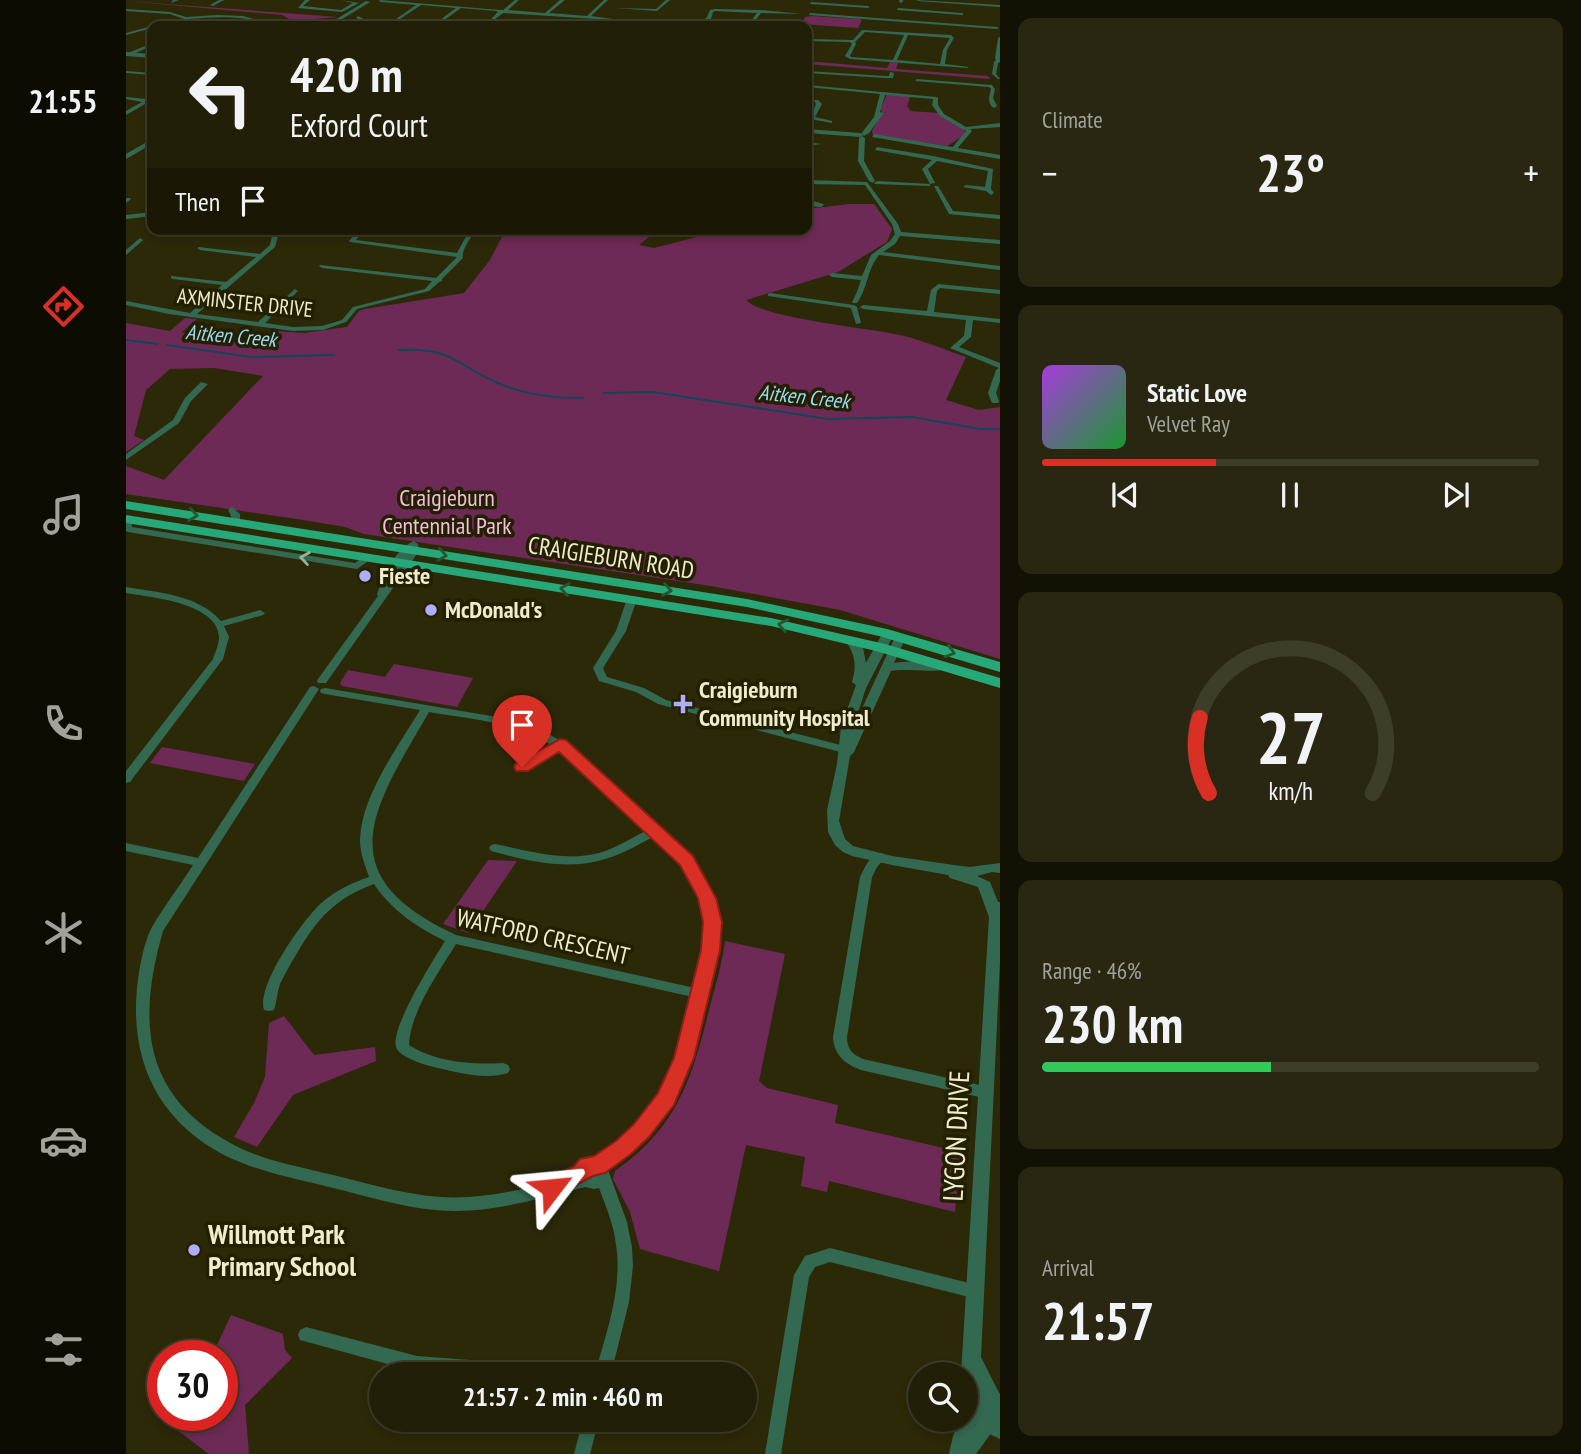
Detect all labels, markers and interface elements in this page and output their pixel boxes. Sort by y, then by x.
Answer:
text: 420 m [290,42,403,106]
icon: left [175,49,266,140]
text: 21:55 [28,80,98,122]
text: Exford Court [290,104,428,146]
text: Climate [1042,105,1103,134]
text: 23° [1256,139,1325,206]
text: − [1042,148,1058,197]
text: + [1523,148,1539,197]
icon: arrive [234,182,272,220]
text: Then [175,185,220,218]
icon: directions [39,282,88,331]
street label: AXMINSTER DRIVE [176,282,314,323]
water label: Aitken Creek [185,318,280,353]
text: Static Love [1147,376,1247,409]
water label: Aitken Creek [757,378,854,415]
text: Velvet Ray [1147,409,1230,438]
icon: previous [1106,476,1144,514]
icon: pause [1271,476,1309,514]
icon: next [1437,476,1475,514]
park label: Craigieburn Centennial Park [382,482,512,541]
icon: music [39,490,88,539]
one-way arrow [188,507,199,522]
street label: CRAIGIEBURN ROAD [526,529,696,586]
one-way arrow [436,547,448,562]
one-way arrow [299,551,311,566]
place label: Fieste [379,560,430,591]
marker: Fieste [357,568,373,584]
one-way arrow [559,582,571,597]
one-way arrow [661,582,673,597]
place label: McDonald's [445,594,542,625]
marker: McDonald's [423,602,439,618]
one-way arrow [777,618,789,633]
one-way arrow [944,643,956,658]
place label: Craigieburn Community Hospital [699,674,870,733]
text: 27 [1256,689,1325,783]
marker: Craigieburn Community Hospital [673,694,693,714]
pin [492,695,552,767]
icon: phone [39,699,88,748]
icon: arrive [503,706,541,744]
text: km/h [1268,775,1313,807]
street label: WATFORD CRESCENT [454,902,633,972]
icon: climate [39,908,88,957]
text: Range · 46% [1042,956,1142,985]
text: 230 km [1042,990,1183,1057]
street label: LYGON DRIVE [934,1070,977,1202]
icon: car [39,1116,88,1165]
position arrow [515,1151,589,1225]
place label: Willmott Park Primary School [207,1215,356,1284]
marker: Willmott Park Primary School [186,1242,202,1258]
text: Arrival [1042,1253,1094,1282]
text: 21:57 [1042,1287,1154,1354]
icon: filters [39,1325,88,1374]
speed limit sign: 30 [147,1340,238,1431]
map controls [908,1362,978,1432]
button: search [908,1362,978,1432]
text: 21:57 · 2 min · 460 m [463,1380,663,1413]

